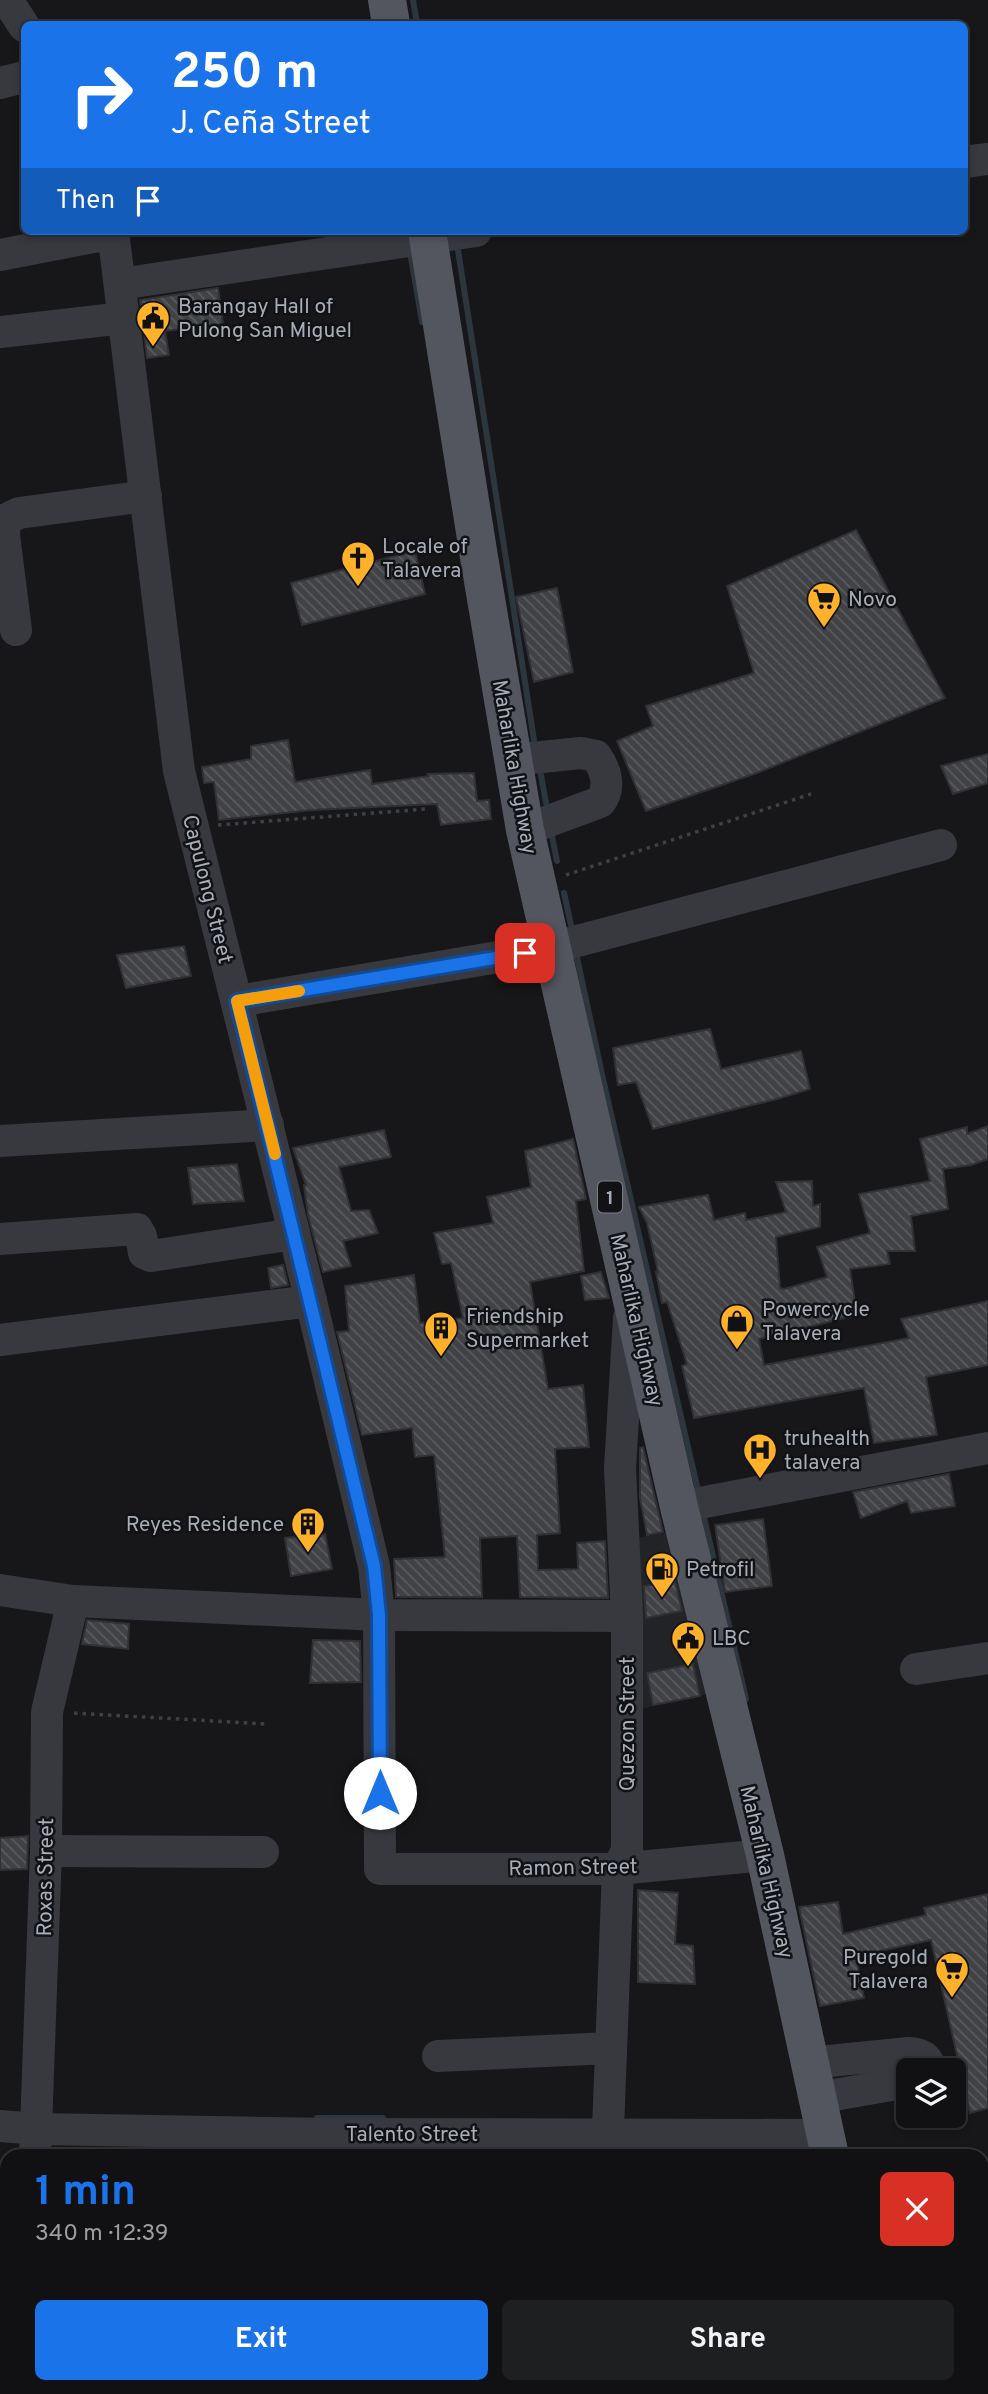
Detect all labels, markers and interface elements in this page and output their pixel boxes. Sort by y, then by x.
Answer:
text: 250 m [171,44,318,106]
icon: right [56,49,147,140]
text: J. Ceña Street [171,105,371,145]
icon: arrive [129,182,167,220]
text: Then [56,185,115,218]
place label: Barangay Hall of Pulong San Miguel [178,294,352,345]
public building icon: Barangay Hall of Pulong San Miguel [134,299,172,348]
place label: Locale of Talavera [382,534,467,585]
church icon: Locale of Talavera [339,539,377,588]
supermarket icon: Novo [805,580,843,629]
place label: Novo [848,587,897,614]
street label: Maharlika Highway [485,678,542,856]
street label: Capulong Street [175,812,238,967]
pin [495,923,555,983]
icon: arrive [506,934,544,972]
road number: 1 [598,1182,622,1212]
street label: Maharlika Highway [603,1231,669,1409]
place label: Powercycle Talavera [762,1297,870,1348]
shop icon: Powercycle Talavera [718,1302,756,1351]
place label: Friendship Supermarket [466,1304,589,1355]
building icon: Friendship Supermarket [422,1309,460,1358]
place label: truhealth talavera [784,1426,870,1477]
hospital icon: truhealth talavera [741,1431,779,1480]
building icon: Reyes Residence [289,1505,327,1554]
place label: Reyes Residence [126,1512,284,1539]
fuel station icon: Petrofil [643,1550,681,1599]
place label: Petrofil [686,1557,754,1584]
public building icon: LBC [669,1619,707,1668]
place label: LBC [712,1626,751,1653]
street label: Quezon Street [615,1657,642,1791]
position arrow [343,1756,417,1830]
street label: Maharlika Highway [733,1783,799,1961]
street label: Roxas Street [32,1817,61,1937]
street label: Ramon Street [508,1854,638,1883]
place label: Puregold Talavera [843,1945,928,1996]
supermarket icon: Puregold Talavera [933,1950,971,1999]
map controls [896,2058,966,2128]
button: layers [896,2058,966,2128]
street label: Talento Street [346,2122,478,2149]
text: 1 min [35,2167,136,2220]
button: close [880,2172,954,2246]
text: 340 m · 12:39 [35,2220,169,2249]
button: Exit [35,2300,488,2380]
button: Share [502,2300,954,2380]

